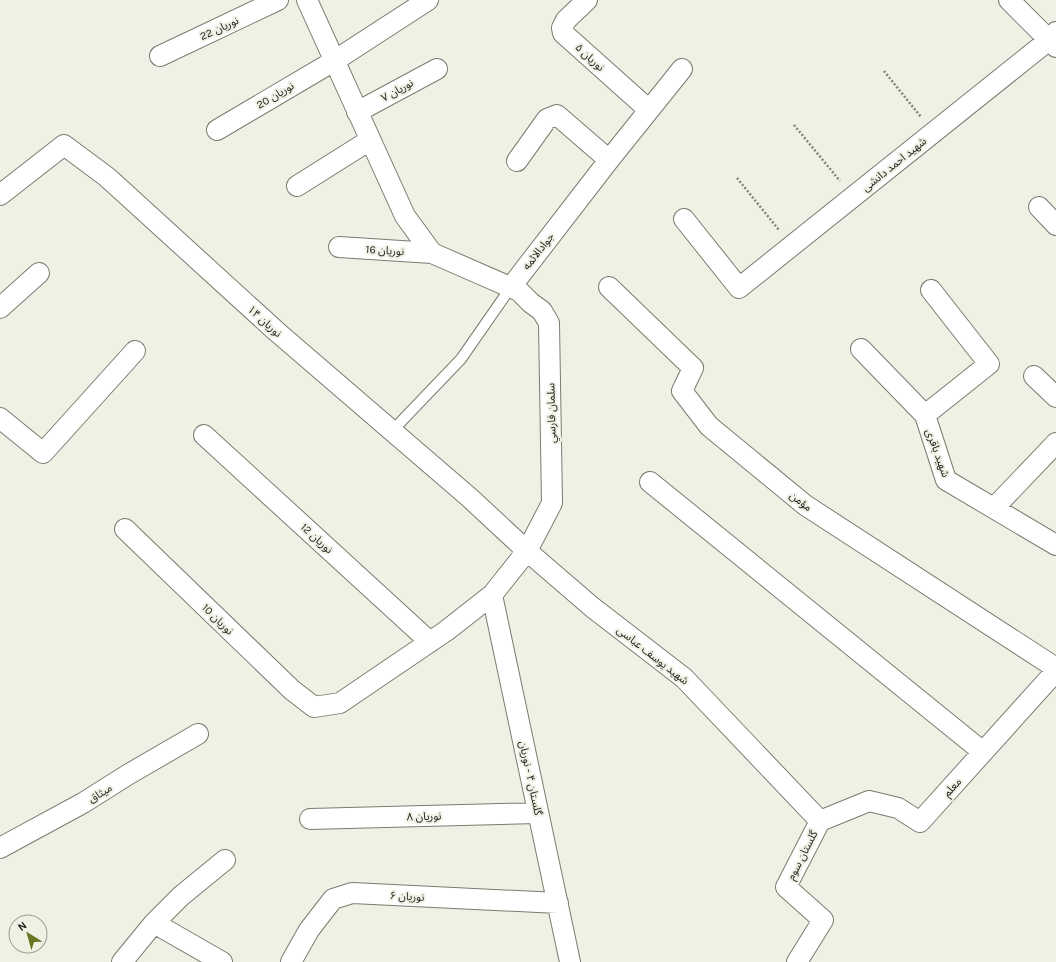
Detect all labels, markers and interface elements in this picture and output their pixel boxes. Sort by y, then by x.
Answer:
street label: نوریان 22 [198,14,241,43]
street label: نوریان ۵ [572,41,607,74]
street label: نوریان ۷ [379,76,416,105]
street label: نوریان 20 [254,79,296,112]
street label: شهید احمد دانشی [860,134,929,194]
street label: جوادالائمه [520,230,557,272]
street label: نوریان 16 [365,243,405,258]
street label: نوریان ۱۴ [245,303,284,340]
street label: سلمان فارسي [544,382,561,443]
street label: شهید باقری [923,427,952,480]
street label: مؤمن [787,489,815,514]
street label: نوریان 12 [298,521,335,556]
street label: نوریان 10 [199,601,236,638]
street label: شهید یوسف عباسی [614,623,692,688]
street label: گلستان ۴ - نوریان [516,740,545,817]
street label: معلم [941,775,966,801]
street label: ميثاق [86,781,115,806]
street label: نوریان ۸ [406,809,442,824]
street label: گلستان سوم [784,828,822,883]
street label: نوریان ۶ [389,889,425,904]
north arrow [8,914,48,954]
text: N [15,919,29,934]

